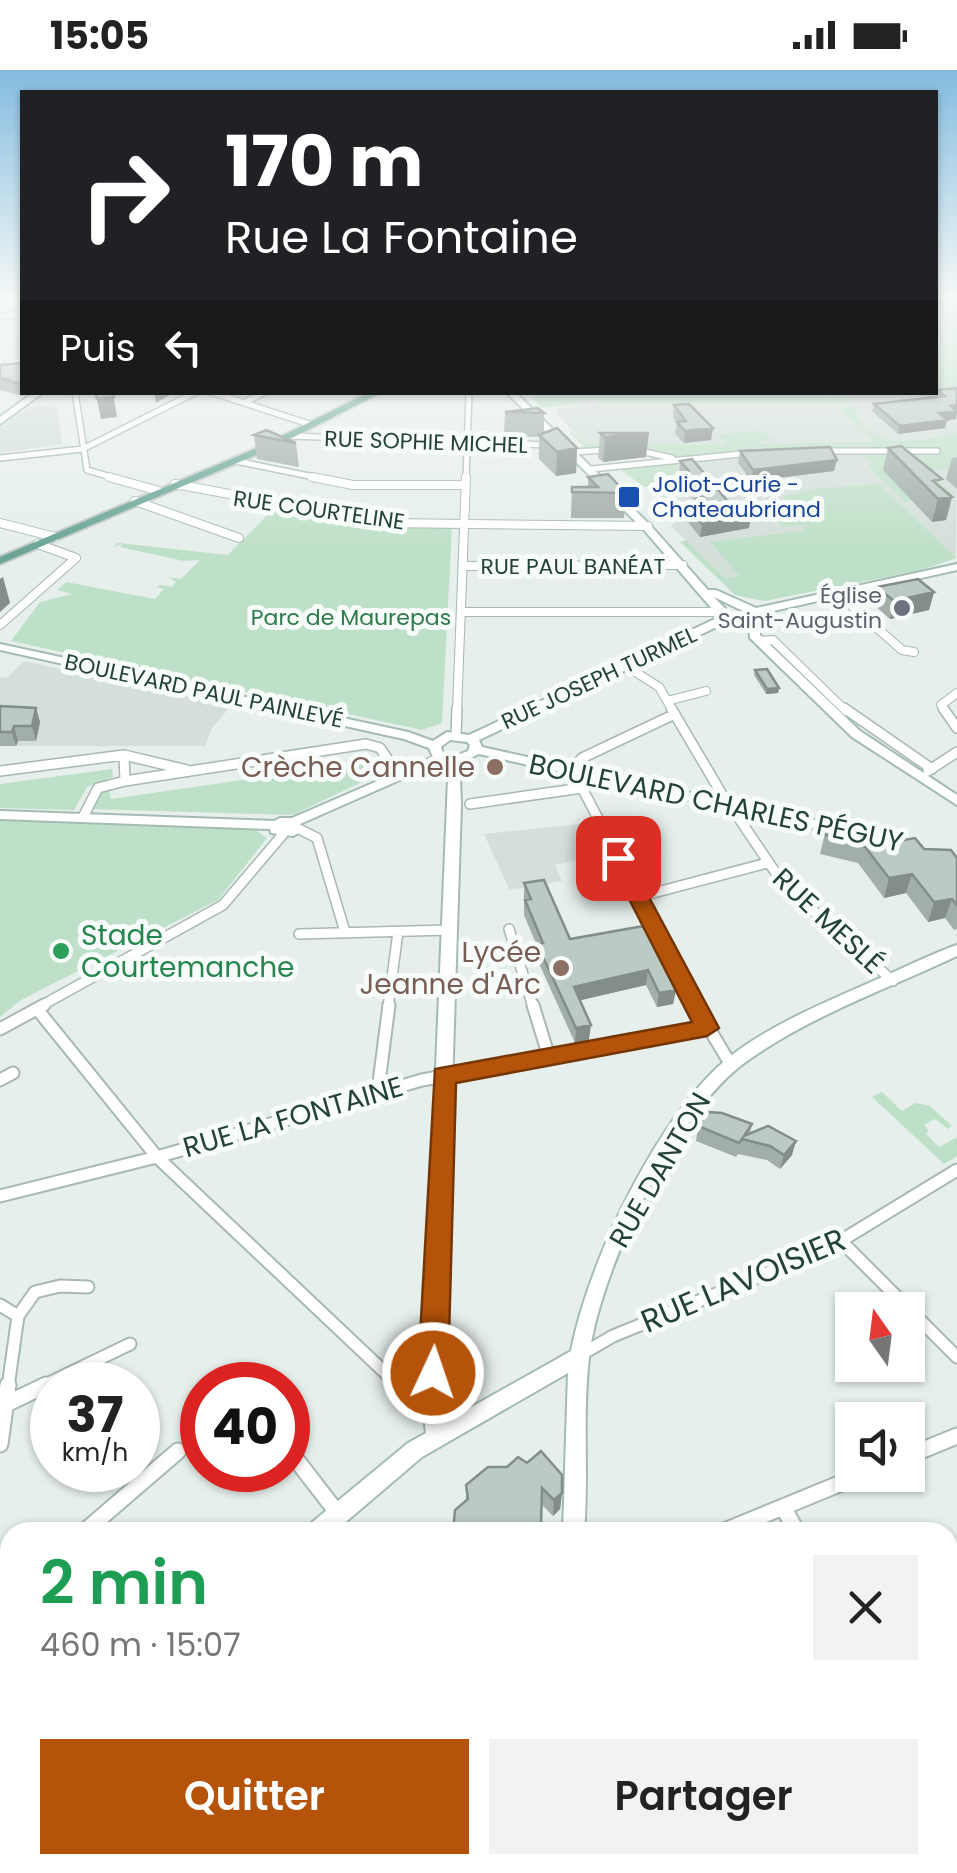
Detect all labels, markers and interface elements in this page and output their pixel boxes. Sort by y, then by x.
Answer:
text: 15:05 [50,9,149,62]
text: 170 m [225,112,423,211]
icon: right [60,130,190,260]
text: Rue La Fontaine [225,206,578,269]
icon: left [156,320,211,375]
text: Puis [60,321,136,374]
street label: RUE SOPHIE MICHEL [324,423,529,461]
place label: Joliot-Curie - Chateaubriand [652,469,821,525]
street label: RUE COURTELINE [231,483,407,537]
marker: Joliot-Curie - Chateaubriand [616,484,642,510]
street label: RUE PAUL BANÉAT [481,551,666,582]
place label: Église Saint-Augustin [718,580,882,636]
marker: Église Saint-Augustin [891,597,913,619]
park label: Parc de Maurepas [251,602,451,633]
street label: RUE JOSEPH TURMEL [496,619,702,737]
street label: BOULEVARD PAUL PAINLEVÉ [62,646,346,736]
street label: BOULEVARD CHARLES PÉGUY [525,744,907,862]
place label: Crèche Cannelle [241,748,475,787]
marker: Crèche Cannelle [484,756,506,778]
pin [576,816,661,901]
icon: arrive [591,831,646,886]
street label: RUE MESLÉ [764,859,892,983]
place label: Stade Courtemanche [81,916,294,987]
place label: Lycée Jeanne d'Arc [360,933,541,1004]
marker: Stade Courtemanche [50,940,72,962]
marker: Lycée Jeanne d'Arc [550,957,572,979]
street label: RUE LA FONTAINE [179,1067,407,1167]
street label: RUE DANTON [600,1085,720,1255]
street label: RUE LAVOISIER [634,1217,852,1343]
north arrow [835,1292,925,1382]
map controls [835,1292,925,1492]
position arrow [381,1321,485,1425]
speed limit sign: 40 [180,1362,310,1492]
text: 37 [67,1379,124,1450]
button: sound [835,1402,925,1492]
text: km/h [62,1435,128,1470]
text: 2 min [40,1541,208,1625]
button: close [813,1555,918,1660]
text: 460 m · 15:07 [40,1622,241,1667]
button: Quitter [40,1739,469,1854]
button: Partager [489,1739,918,1854]

